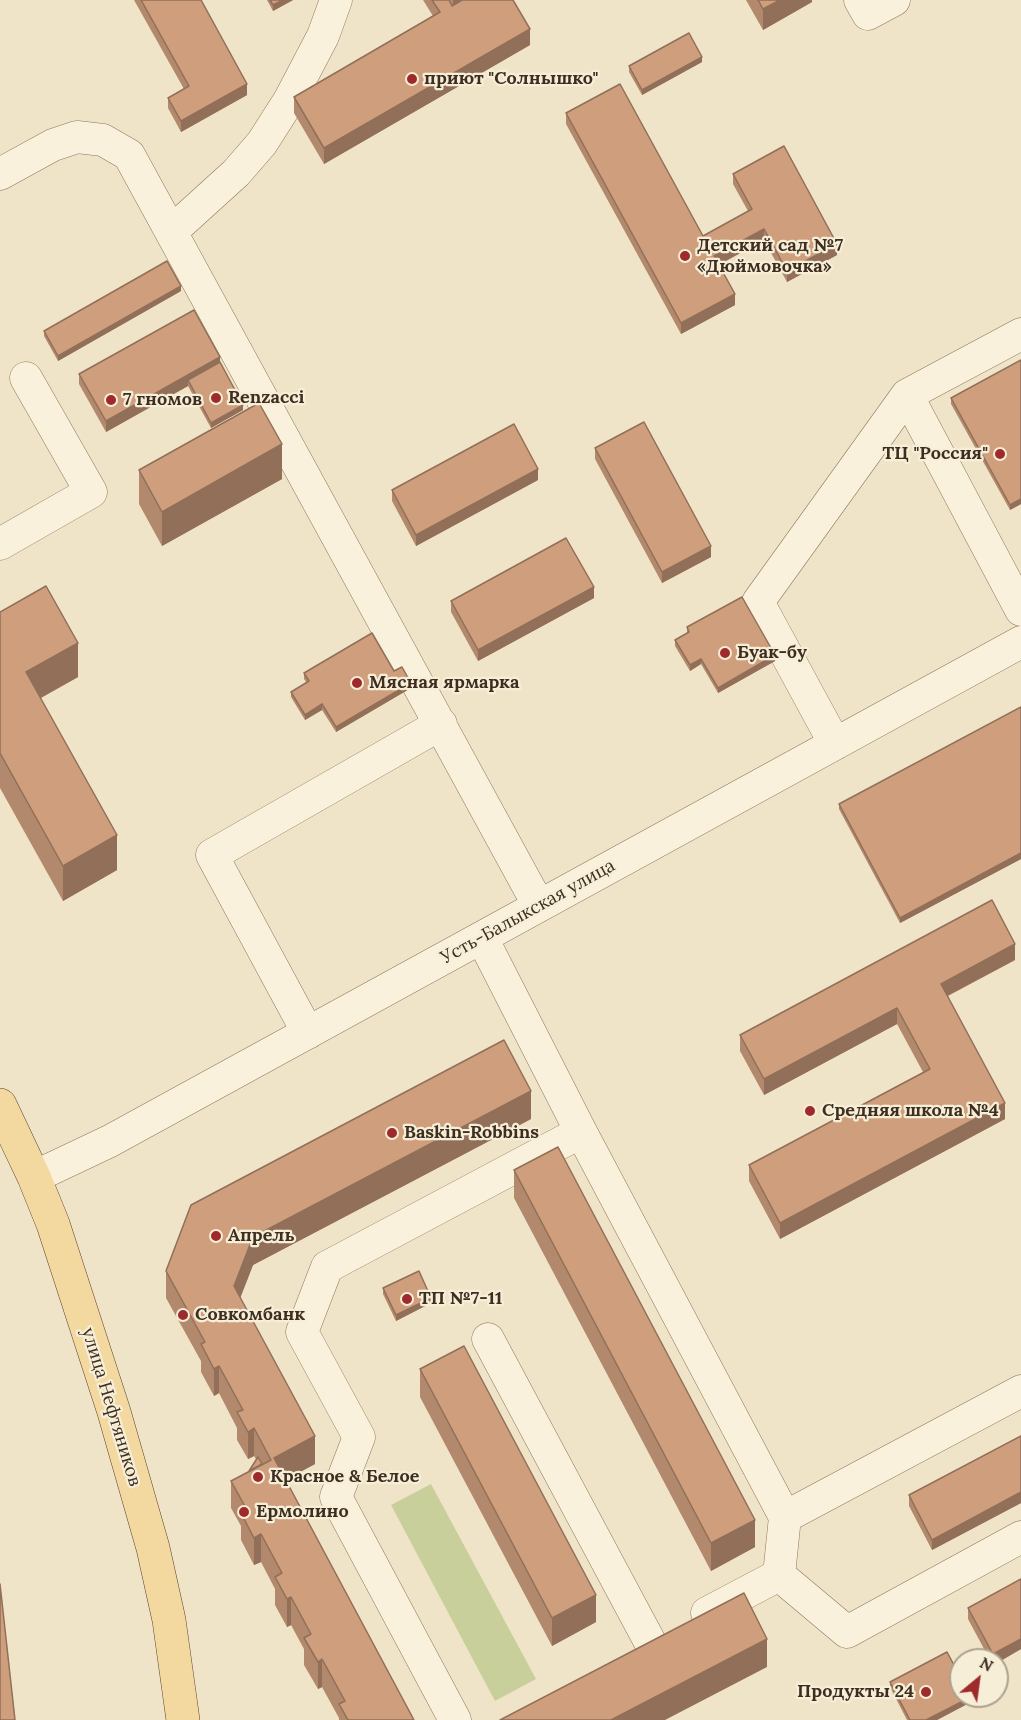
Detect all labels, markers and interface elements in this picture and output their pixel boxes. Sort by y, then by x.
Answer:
place label: приют "Солнышко" [424,68,598,90]
marker: приют "Солнышко" [405,72,419,86]
place label: Детский сад №7 «Дюймовочка» [697,235,843,278]
marker: Детский сад №7 «Дюймовочка» [678,249,692,263]
place label: Renzacci [228,387,304,409]
place label: 7 гномов [123,389,202,411]
marker: Renzacci [209,391,223,405]
marker: 7 гномов [104,393,118,407]
place label: ТЦ "Россия" [882,443,988,465]
marker: ТЦ "Россия" [993,447,1007,461]
place label: Буак-бу [737,642,807,664]
marker: Буак-бу [718,646,732,660]
place label: Мясная ярмарка [369,672,519,694]
marker: Мясная ярмарка [350,676,364,690]
street label: Усть-Балыкская улица [437,855,619,969]
place label: Средняя школа №4 [822,1100,999,1122]
marker: Средняя школа №4 [803,1104,817,1118]
place label: Baskin-Robbins [404,1122,539,1144]
marker: Baskin-Robbins [385,1126,399,1140]
place label: Апрель [228,1225,295,1247]
marker: Апрель [209,1229,223,1243]
place label: ТП №7-11 [419,1288,502,1310]
marker: ТП №7-11 [400,1292,414,1306]
place label: Совкомбанк [195,1304,305,1326]
marker: Совкомбанк [176,1308,190,1322]
street label: улица Нефтяников [77,1325,145,1489]
place label: Красное & Белое [270,1466,419,1488]
marker: Красное & Белое [251,1470,265,1484]
place label: Ермолино [256,1501,349,1523]
marker: Ермолино [237,1505,251,1519]
north arrow [949,1648,1009,1708]
text: N [976,1652,997,1676]
place label: Продукты 24 [797,1681,914,1703]
marker: Продукты 24 [919,1685,933,1699]

